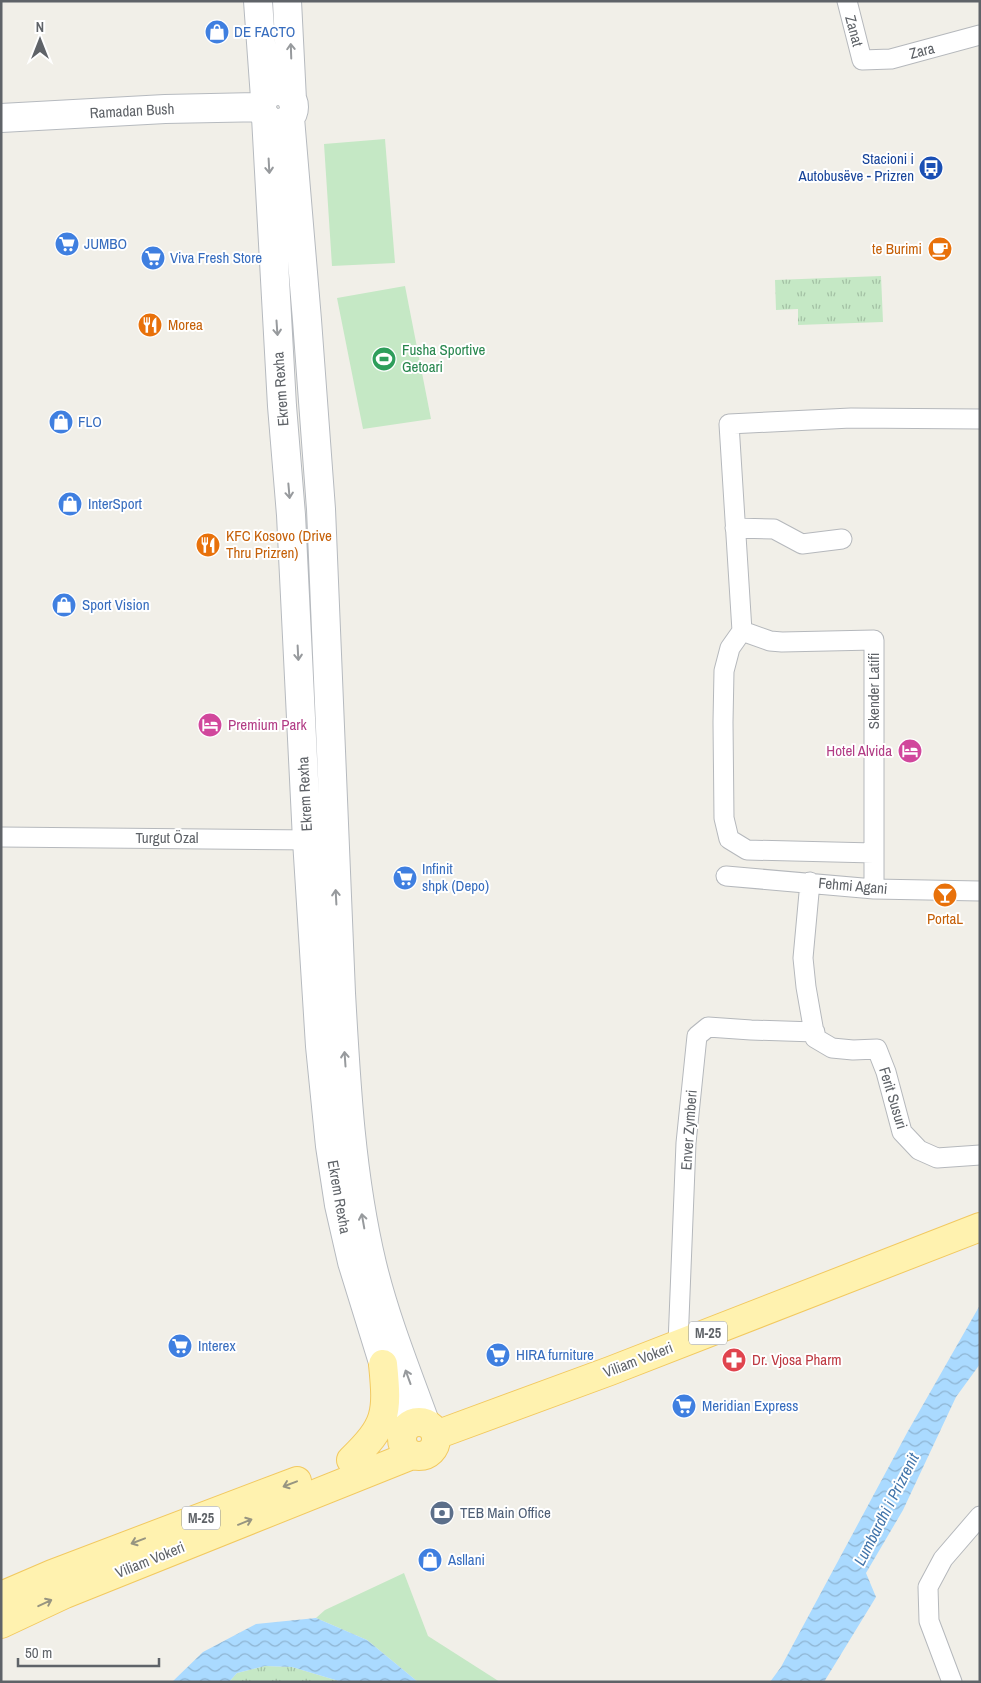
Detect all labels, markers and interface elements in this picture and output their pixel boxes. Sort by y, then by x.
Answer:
street label: Zanat [840,13,869,49]
north arrow [15,15,65,65]
text: N [36,18,44,36]
shop icon: DE FACTO [204,19,230,45]
place label: DE FACTO [234,21,295,42]
street label: Zara [907,37,937,64]
one-way arrow [286,43,295,59]
street label: Ramadan Bush [89,98,175,123]
place label: Stacioni i Autobusëve - Prizren [797,148,914,186]
bus stop icon: Stacioni i Autobusëve - Prizren [918,155,944,181]
one-way arrow [264,158,273,174]
supermarket icon: JUMBO [54,231,80,257]
place label: JUMBO [84,233,127,254]
cafe icon: te Burimi [927,236,953,262]
place label: te Burimi [872,238,922,259]
supermarket icon: Viva Fresh Store [140,245,166,271]
place label: Viva Fresh Store [170,247,262,268]
restaurant icon: Morea [137,312,163,338]
place label: Morea [168,314,203,335]
one-way arrow [273,320,282,336]
place label: Fusha Sportive Getoari [402,339,486,377]
sports icon: Fusha Sportive Getoari [371,346,397,372]
street label: Ekrem Rexha [267,351,294,427]
shop icon: FLO [48,409,74,435]
place label: FLO [78,411,102,432]
one-way arrow [284,482,294,498]
shop icon: InterSport [57,491,83,517]
place label: InterSport [88,493,143,514]
place label: KFC Kosovo (Drive Thru Prizren) [226,525,332,563]
restaurant icon: KFC Kosovo (Drive Thru Prizren) [195,532,221,558]
shop icon: Sport Vision [51,592,77,618]
place label: Sport Vision [82,594,150,615]
one-way arrow [293,645,302,661]
street label: Skender Latifi [863,653,884,729]
hotel icon: Premium Park [197,712,223,738]
place label: Premium Park [228,714,307,735]
hotel icon: Hotel Alvida [897,738,923,764]
place label: Hotel Alvida [826,740,892,761]
street label: Ekrem Rexha [292,756,317,832]
street label: Turgut Özal [135,827,199,848]
place label: Infinit shpk (Depo) [422,858,489,896]
supermarket icon: Infinit shpk (Depo) [392,865,418,891]
street label: Fehmi Agani [818,872,888,899]
bar icon: PortaL [932,882,958,908]
one-way arrow [332,889,341,905]
place label: PortaL [927,908,963,929]
one-way arrow [340,1052,349,1068]
street label: Ferit Susuri [874,1064,913,1131]
street label: Enver Zymberi [675,1089,702,1171]
street label: Ekrem Rexha [323,1158,356,1236]
one-way arrow [358,1213,368,1229]
road number: M-25 [689,1322,727,1345]
supermarket icon: Interex [167,1333,193,1359]
place label: Interex [198,1335,236,1356]
street label: Viliam Vokeri [600,1337,676,1382]
supermarket icon: HIRA furniture [485,1342,511,1368]
place label: HIRA furniture [516,1344,594,1365]
pharmacy icon: Dr. Vjosa Pharm [721,1347,747,1373]
place label: Dr. Vjosa Pharm [752,1349,842,1370]
one-way arrow [403,1369,412,1385]
supermarket icon: Meridian Express [671,1393,697,1419]
place label: Meridian Express [702,1395,798,1416]
water label: Lumbardhi i Prizrenit [848,1449,924,1569]
one-way arrow [283,1480,298,1489]
bank icon: TEB Main Office [429,1500,455,1526]
place label: TEB Main Office [460,1502,551,1523]
road number: M-25 [182,1506,220,1530]
one-way arrow [236,1517,252,1526]
street label: Viliam Vokeri [112,1536,188,1583]
one-way arrow [131,1537,147,1546]
shop icon: Asllani [417,1547,443,1573]
place label: Asllani [447,1549,485,1570]
one-way arrow [38,1598,53,1608]
scale bar [18,1636,159,1668]
text: 50 m [25,1642,52,1663]

